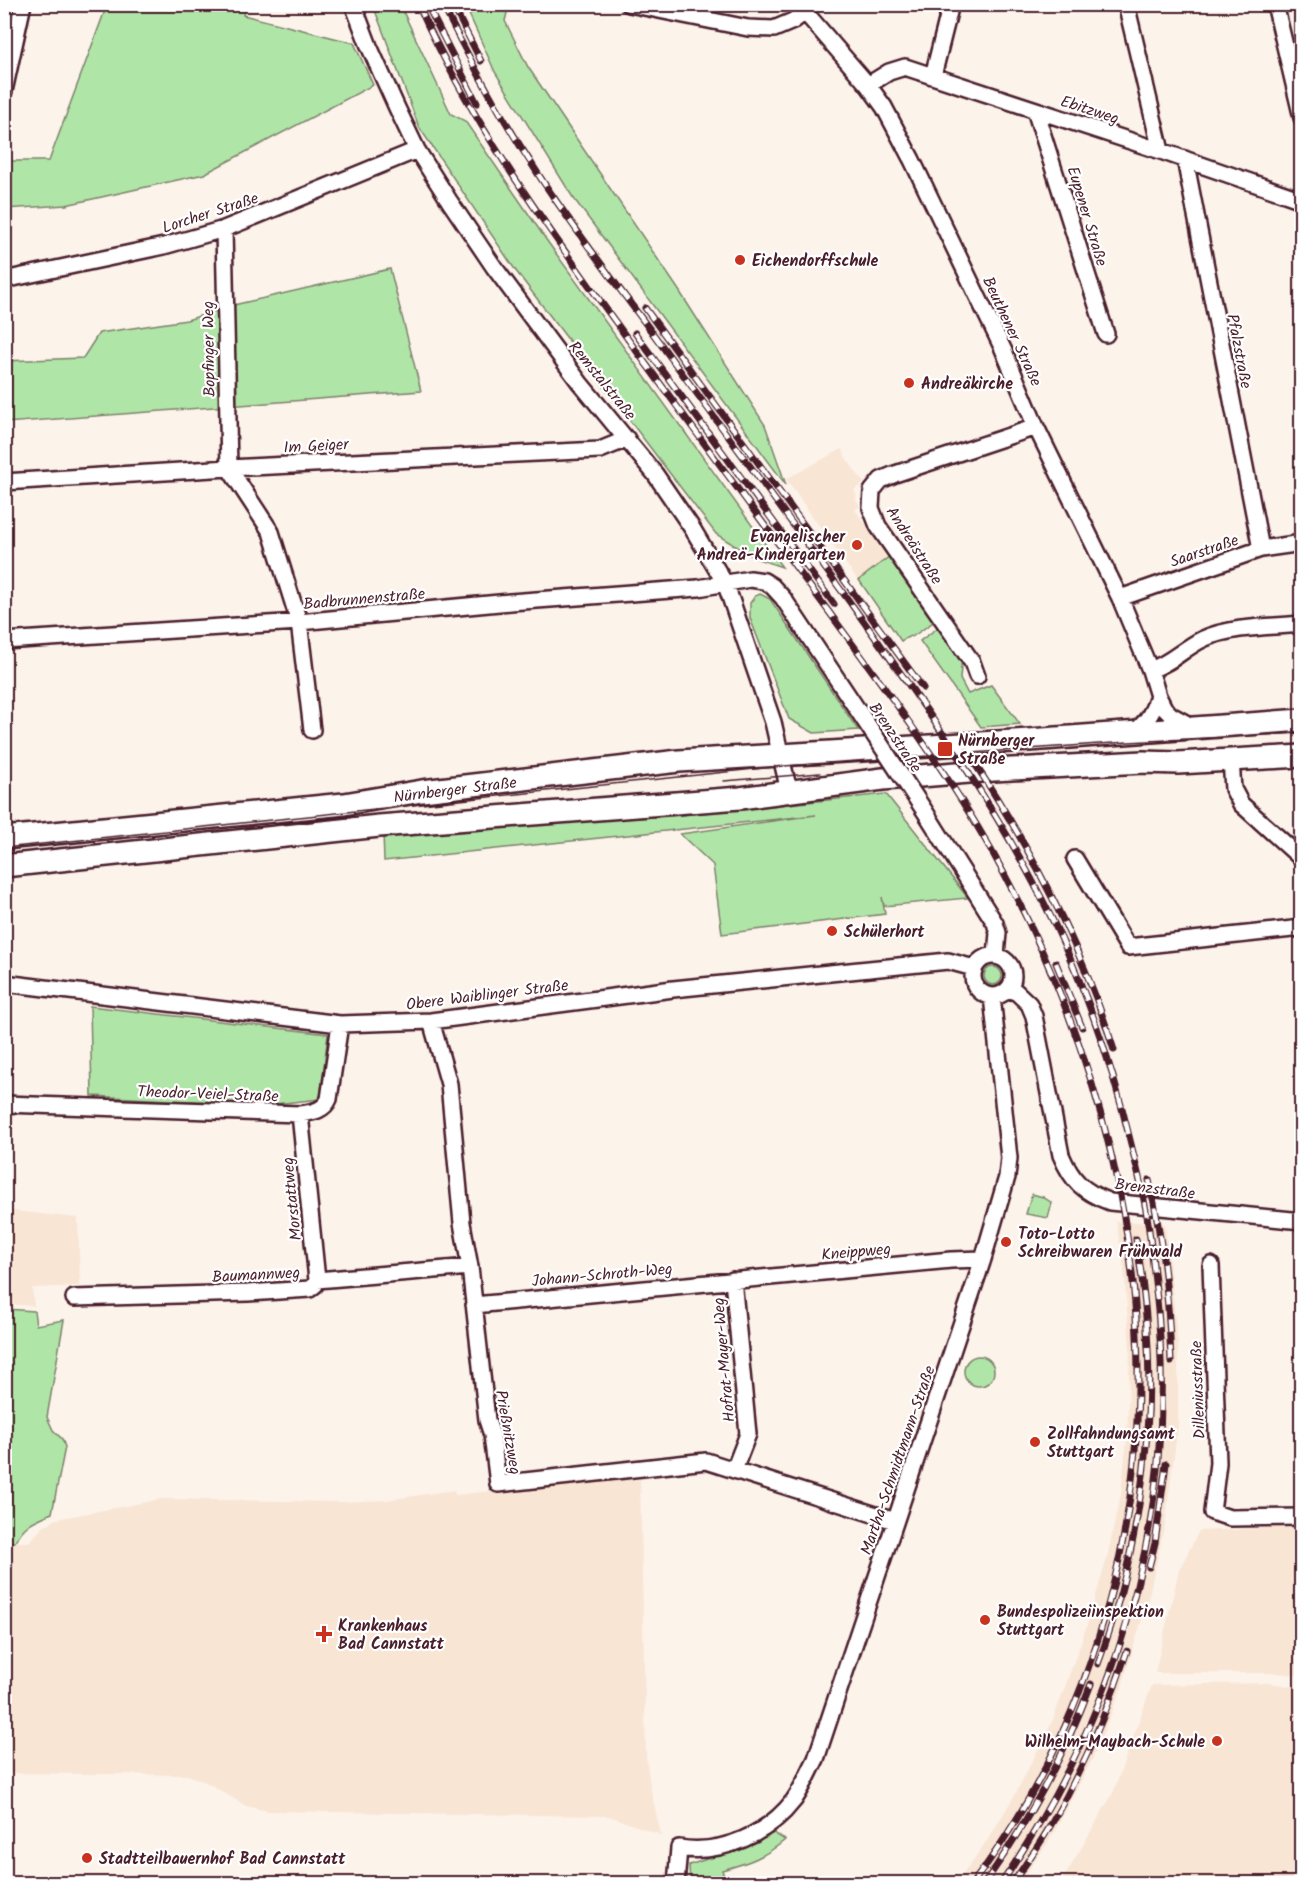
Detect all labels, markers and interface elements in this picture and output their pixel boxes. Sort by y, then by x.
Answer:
street label: Ebitzweg [1057,89,1122,132]
street label: Eupener Straße [1059,163,1114,270]
street label: Lorcher Straße [159,186,262,241]
place label: Eichendorffschule [752,249,878,274]
marker: Eichendorffschule [733,253,747,267]
street label: Beuthener Straße [975,273,1048,391]
street label: Bopfinger Weg [196,301,223,397]
street label: Pfalzstraße [1219,312,1258,391]
street label: Remstalstraße [562,336,642,426]
place label: Andreäkirche [921,372,1013,397]
marker: Andreäkirche [902,376,916,390]
street label: Im Geiger [283,432,351,461]
street label: Andreästraße [879,502,948,590]
place label: Evangelischer Andreä-Kindergarten [697,525,846,568]
street label: Saarstraße [1167,528,1242,575]
marker: Evangelischer Andreä-Kindergarten [850,538,864,552]
street label: Badbrunnenstraße [302,582,426,617]
street label: Brenzstraße [862,697,928,778]
place label: Nürnberger Straße [958,729,1036,772]
marker: Nürnberger Straße [936,740,954,758]
street label: Nürnberger Straße [392,771,518,810]
place label: Schülerhort [844,920,925,945]
marker: Schülerhort [825,924,839,938]
street label: Obere Waiblinger Straße [405,973,570,1018]
street label: Theodor-Veiel-Straße [137,1080,279,1109]
street label: Morstattweg [276,1156,309,1242]
street label: Brenzstraße [1113,1172,1196,1207]
place label: Toto-Lotto Schreibwaren Frühwald [1018,1222,1183,1265]
marker: Toto-Lotto Schreibwaren Frühwald [999,1235,1013,1249]
street label: Kneippweg [820,1237,892,1268]
street label: Johann-Schroth-Weg [531,1257,674,1294]
street label: Baumannweg [211,1261,301,1290]
street label: Hofrat-Mayer-Weg [707,1296,742,1423]
street label: Dilleniusstraße [1184,1340,1213,1440]
street label: Martha-Schmidtmann-Straße [854,1363,943,1558]
street label: Prießnitzweg [488,1388,527,1477]
place label: Zollfahndungsamt Stuttgart [1047,1422,1176,1465]
marker: Zollfahndungsamt Stuttgart [1028,1435,1042,1449]
place label: Bundespolizeiinspektion Stuttgart [997,1600,1164,1643]
marker: Bundespolizeiinspektion Stuttgart [978,1613,992,1627]
place label: Krankenhaus Bad Cannstatt [338,1614,445,1657]
marker: Krankenhaus Bad Cannstatt [315,1625,333,1643]
place label: Wilhelm-Maybach-Schule [1025,1730,1205,1755]
marker: Wilhelm-Maybach-Schule [1210,1734,1224,1748]
place label: Stadtteilbauernhof Bad Cannstatt [99,1847,346,1872]
marker: Stadtteilbauernhof Bad Cannstatt [80,1851,94,1865]

